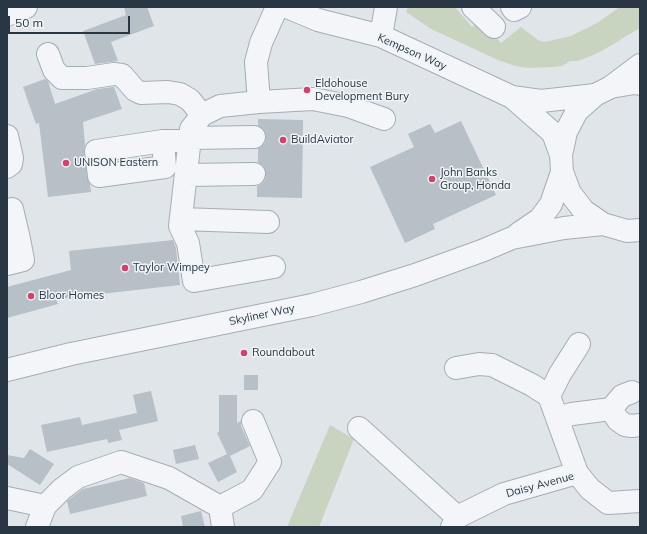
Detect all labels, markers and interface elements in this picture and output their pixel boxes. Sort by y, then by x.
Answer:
scale bar [10,8,132,34]
text: 50 m [15,15,43,30]
street label: Kempson Way [375,31,449,73]
place label: Eldohouse Development Bury [315,77,409,103]
marker: Eldohouse Development Bury [302,85,312,95]
place label: BuildAviator [291,133,354,147]
marker: BuildAviator [278,135,288,145]
place label: UNISON Eastern [74,156,158,170]
marker: UNISON Eastern [61,158,71,168]
place label: John Banks Group, Honda [440,166,511,192]
marker: John Banks Group, Honda [427,174,437,184]
place label: Taylor Wimpey [133,261,210,275]
marker: Taylor Wimpey [120,263,130,273]
place label: Bloor Homes [39,289,104,303]
marker: Bloor Homes [26,291,36,301]
street label: Skyliner Way [228,302,296,328]
place label: Roundabout [252,346,315,360]
marker: Roundabout [239,348,249,358]
street label: Daisy Avenue [505,470,575,500]

